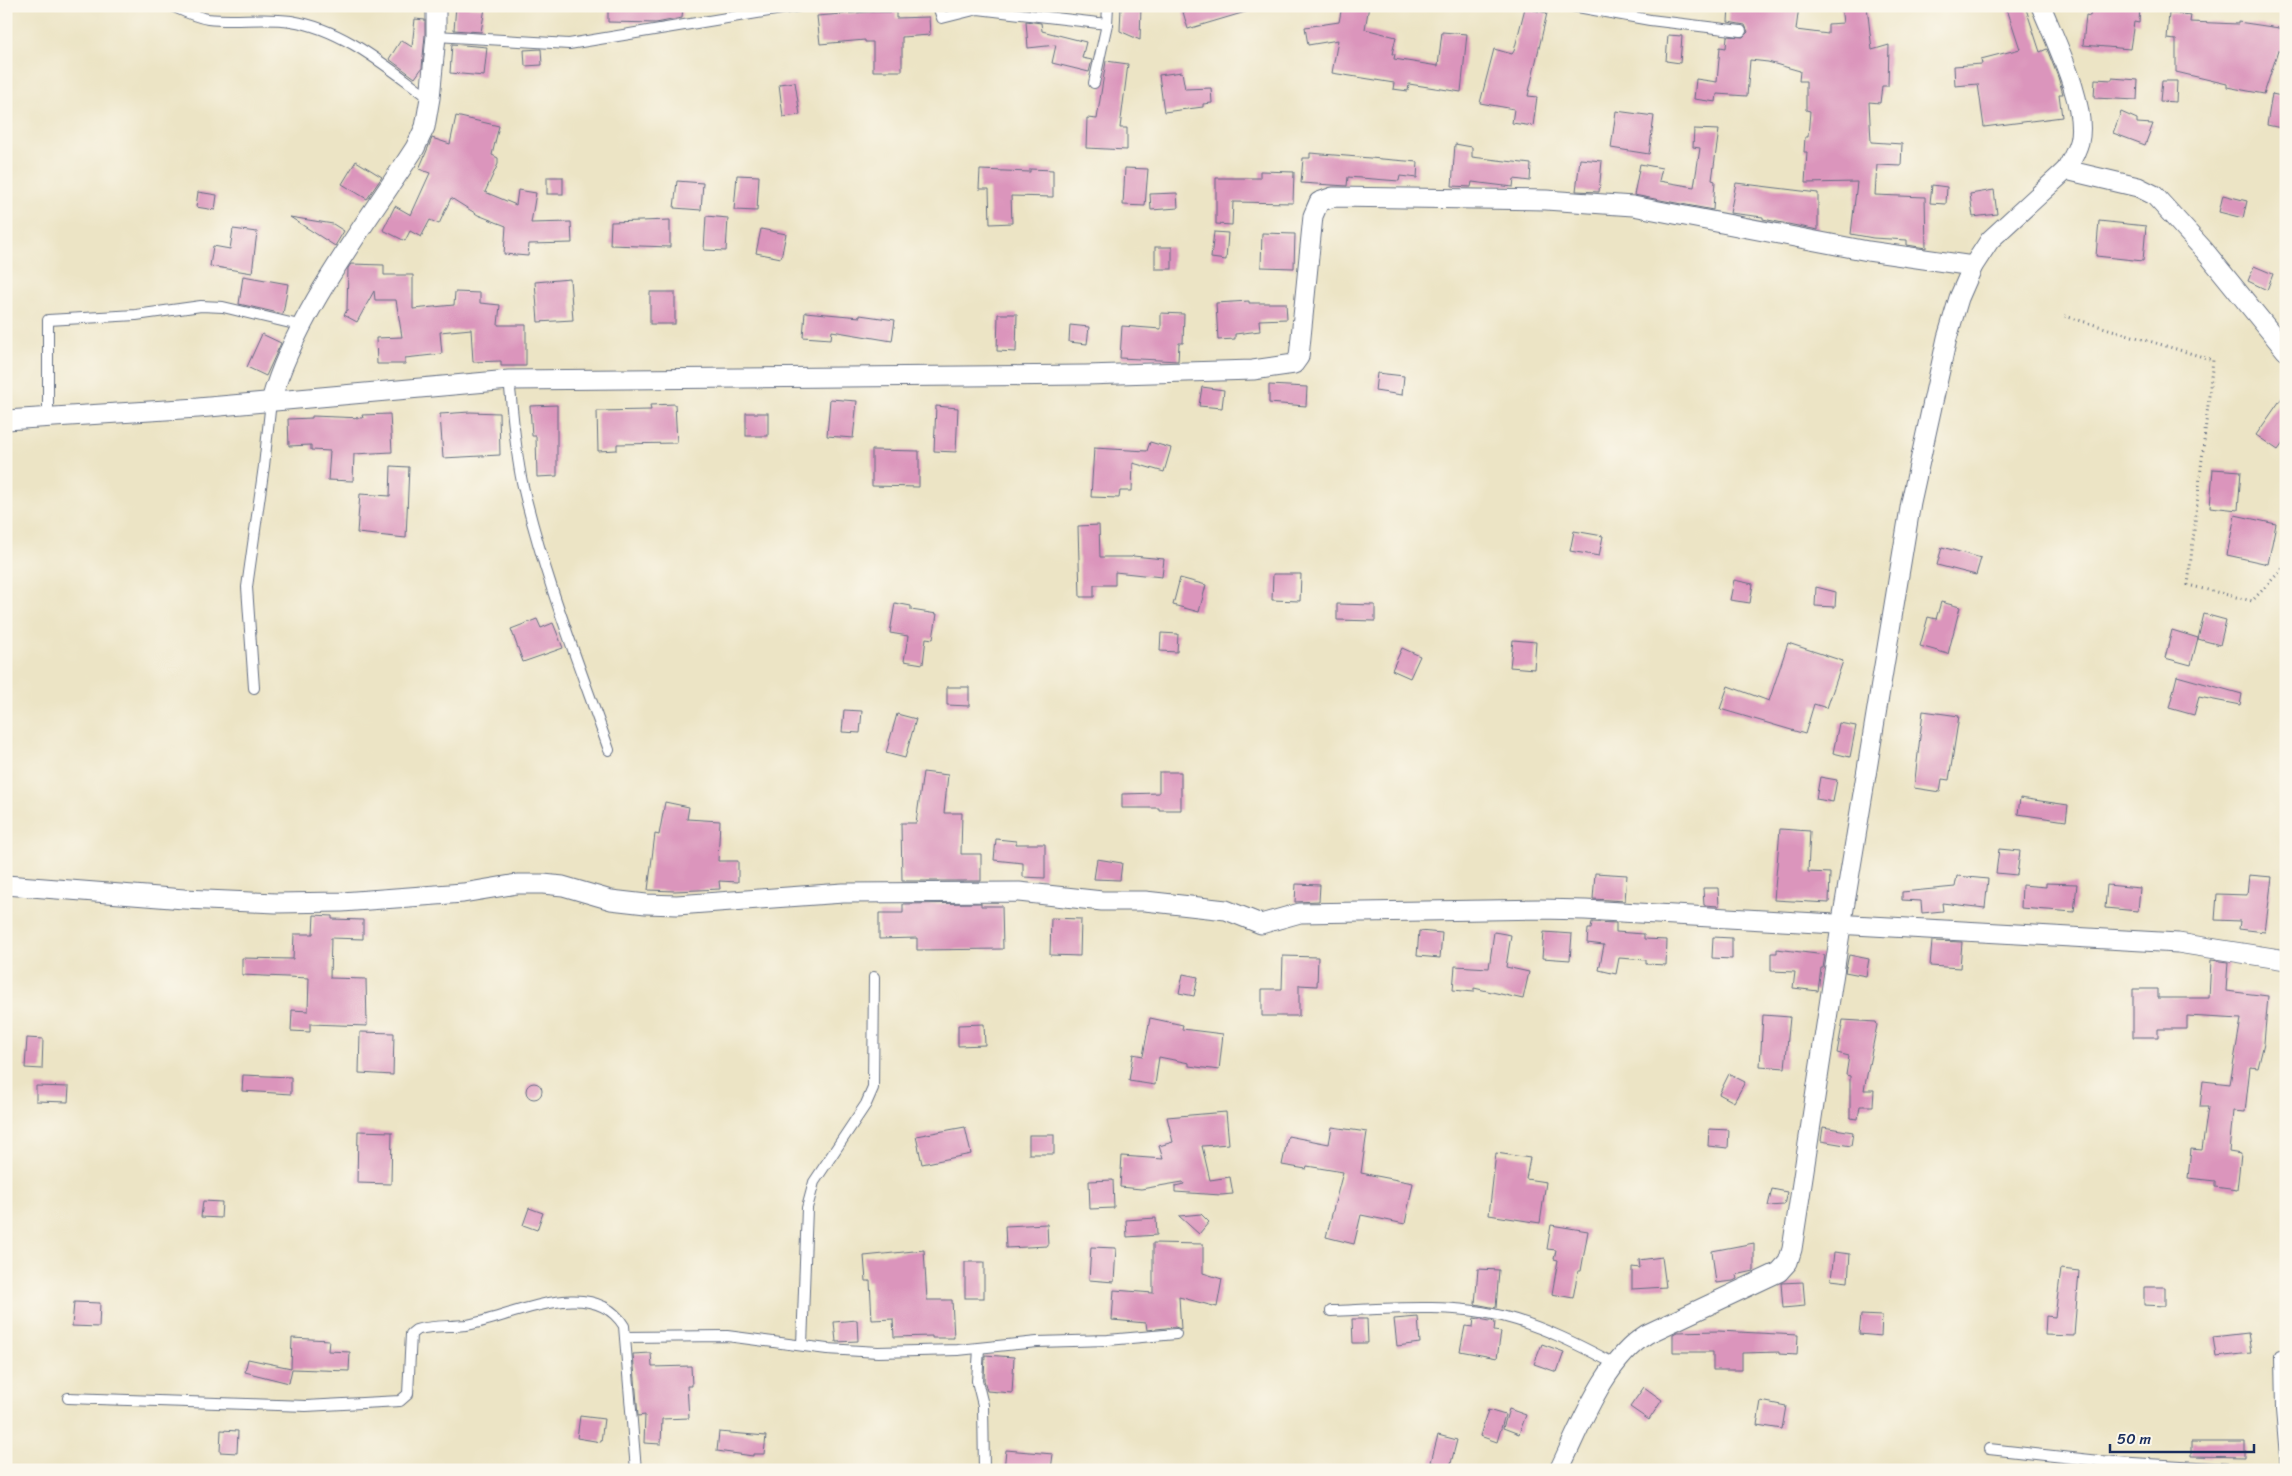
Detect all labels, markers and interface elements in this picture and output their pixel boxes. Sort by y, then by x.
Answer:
scale bar [2110,1421,2253,1453]
text: 50 m [2117,1426,2152,1452]

